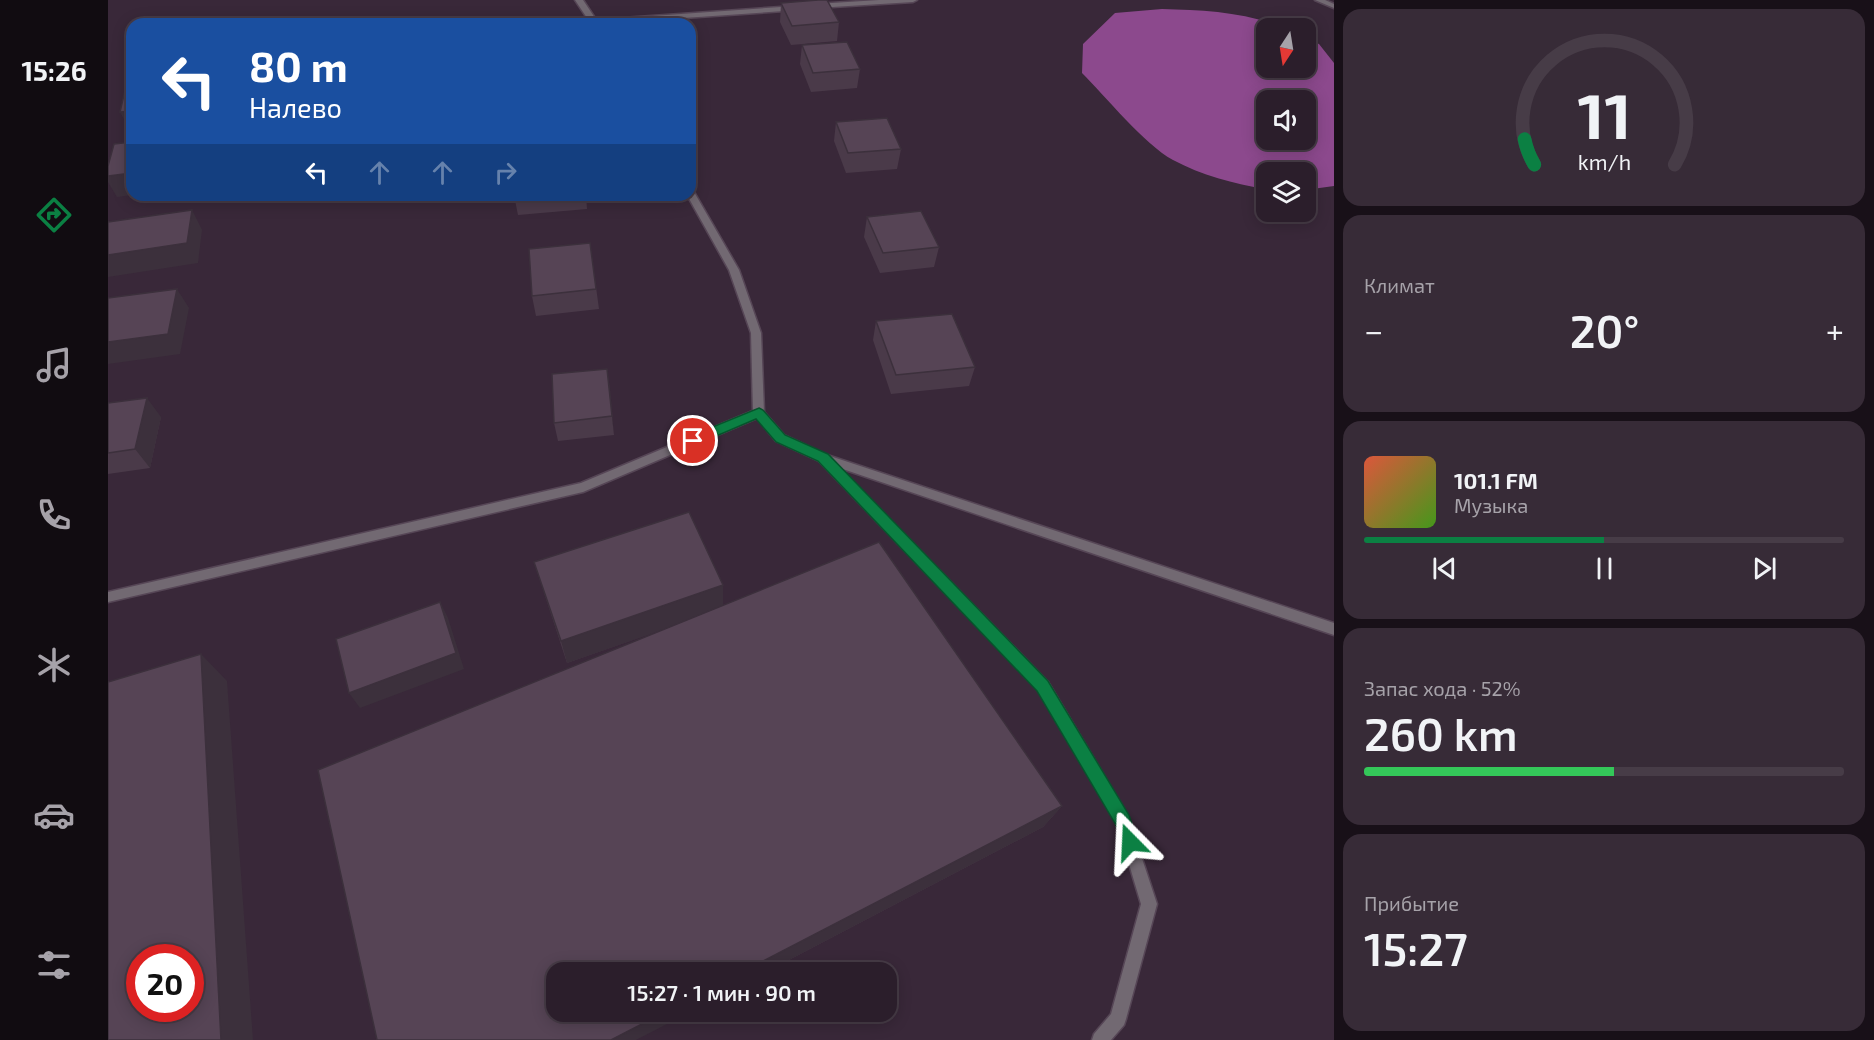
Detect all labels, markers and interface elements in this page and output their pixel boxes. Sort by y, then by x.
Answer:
north arrow [1256,18,1316,78]
map controls [1256,18,1316,222]
text: 80 m [249,40,348,90]
icon: left [150,42,228,120]
text: 15:26 [21,54,87,86]
text: 11 [1577,77,1631,152]
button: sound [1256,90,1316,150]
text: Налево [249,91,342,123]
text: km/h [1577,149,1631,174]
icon: left [300,156,333,189]
icon: ahead [363,156,396,189]
icon: ahead [426,156,459,189]
icon: right [489,156,522,189]
button: layers [1256,162,1316,222]
icon: directions [33,194,75,236]
text: Климат [1364,273,1435,297]
text: 20° [1570,303,1639,357]
text: − [1364,310,1383,350]
text: + [1826,310,1844,350]
icon: music [33,344,75,386]
pin [667,415,718,466]
icon: arrive [676,424,709,457]
text: 101.1 FM [1454,467,1538,493]
text: Музыка [1454,493,1528,517]
icon: phone [33,494,75,536]
icon: previous [1428,552,1461,585]
icon: pause [1588,552,1621,585]
icon: next [1748,552,1781,585]
icon: climate [33,644,75,686]
text: Запас хода · 52% [1364,676,1521,700]
text: 260 km [1364,706,1517,760]
icon: car [33,794,75,836]
position arrow [1098,810,1162,874]
text: Прибытие [1364,891,1459,915]
text: 15:27 [1364,921,1468,975]
icon: filters [33,944,75,986]
speed limit sign: 20 [126,944,204,1022]
text: 15:27 · 1 мин · 90 m [627,979,816,1005]

